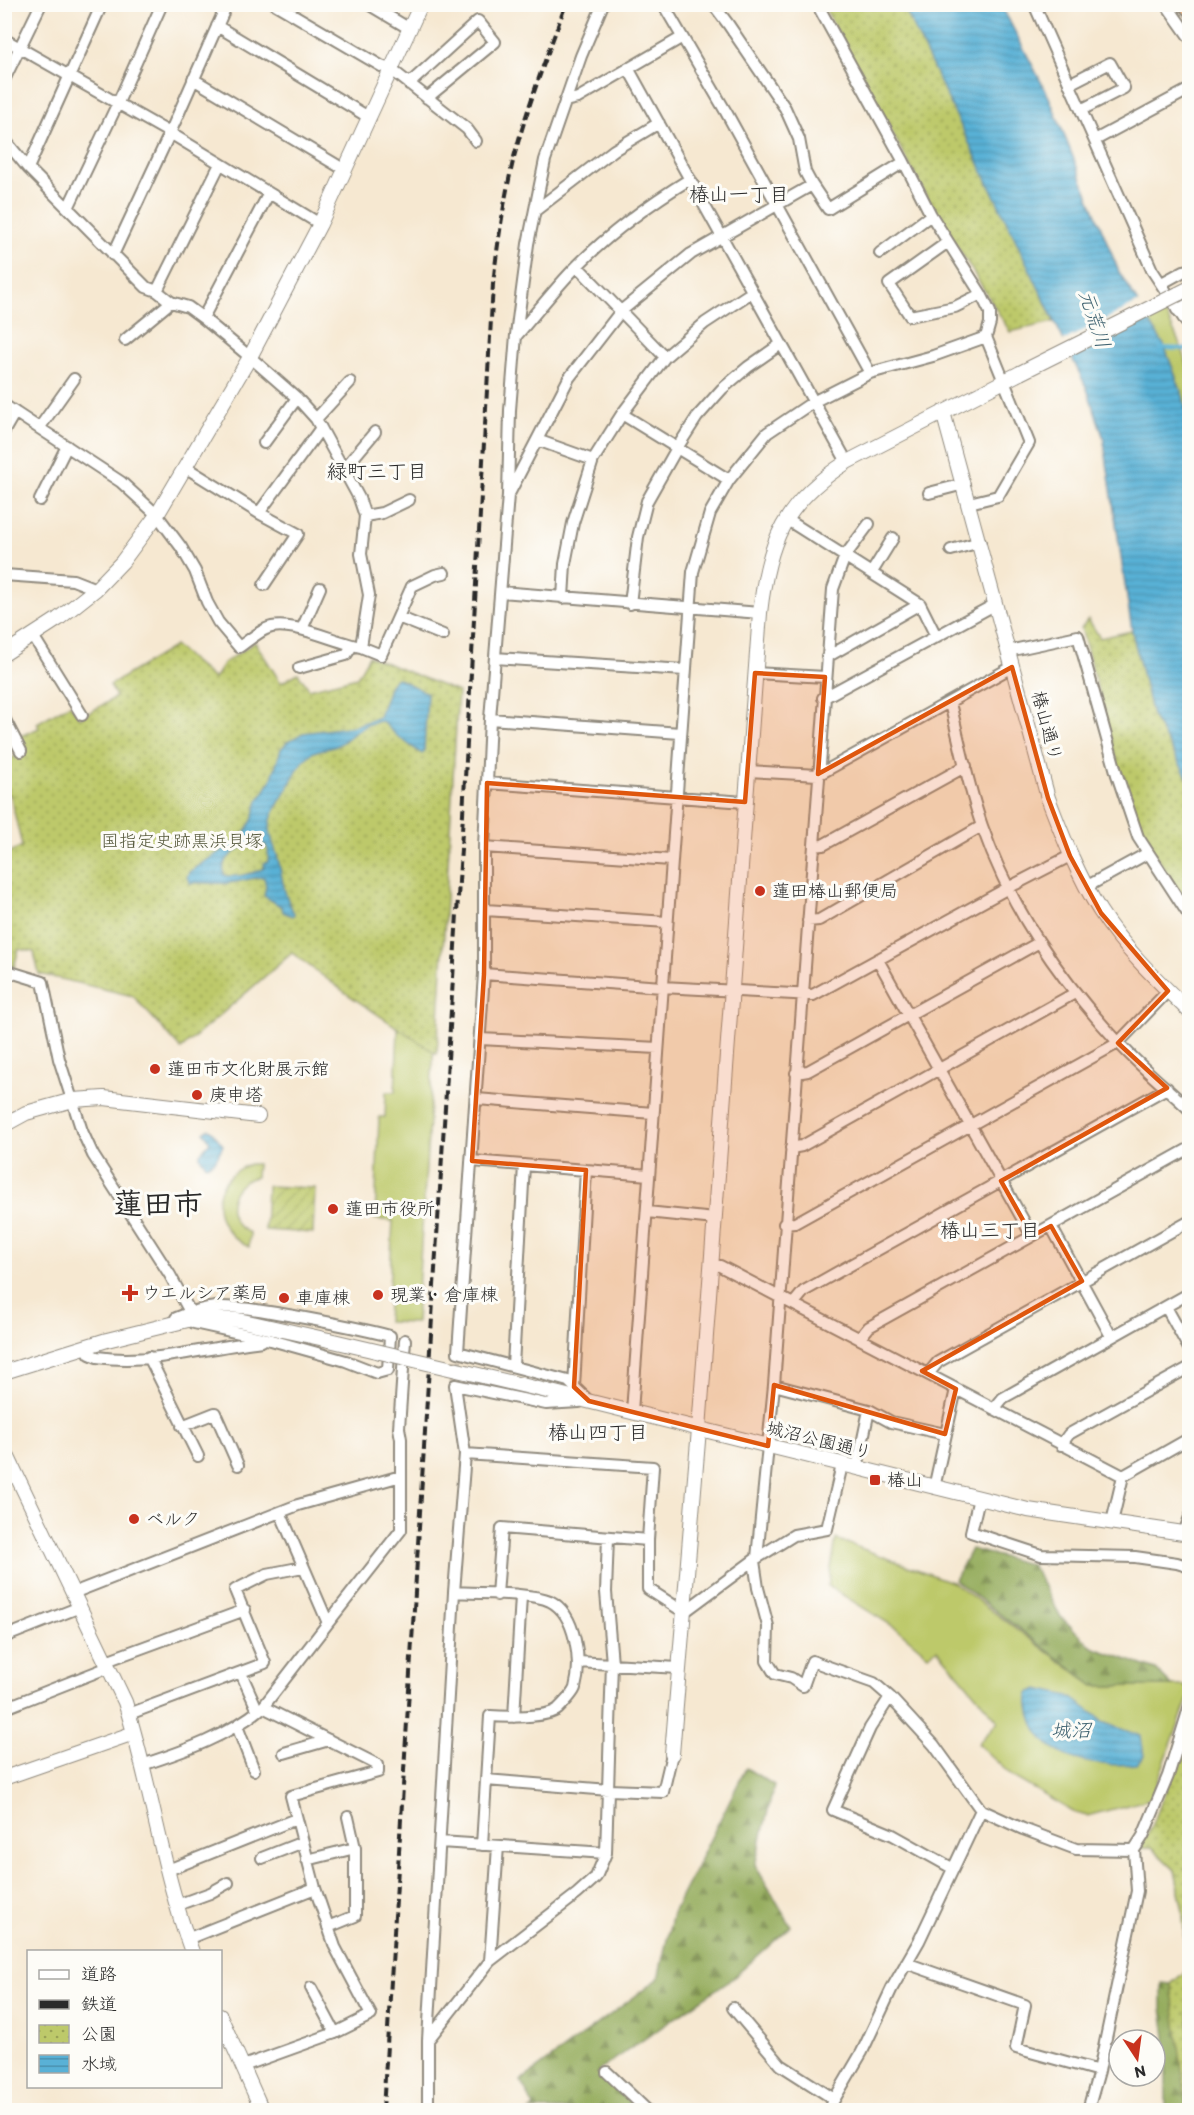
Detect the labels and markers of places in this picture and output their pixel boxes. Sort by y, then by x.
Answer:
place label: 蓮田椿山郵便局 [772,880,898,902]
marker: 蓮田椿山郵便局 [753,884,767,898]
place label: 蓮田市文化財展示館 [167,1058,329,1080]
marker: 蓮田市文化財展示館 [148,1062,162,1076]
place label: 庚申塔 [209,1084,263,1106]
marker: 庚申塔 [190,1088,204,1102]
place label: 蓮田市役所 [345,1198,435,1220]
marker: 蓮田市役所 [326,1202,340,1216]
place label: ウエルシア薬局 [142,1282,268,1304]
place label: 現業・倉庫棟 [390,1284,498,1306]
marker: ウエルシア薬局 [123,1286,137,1300]
place label: 車庫棟 [296,1287,350,1309]
marker: 現業・倉庫棟 [371,1288,385,1302]
marker: 車庫棟 [277,1291,291,1305]
place label: 椿山 [887,1469,923,1491]
marker: 椿山 [868,1473,882,1487]
place label: ベルク [146,1508,200,1530]
marker: ベルク [127,1512,141,1526]

